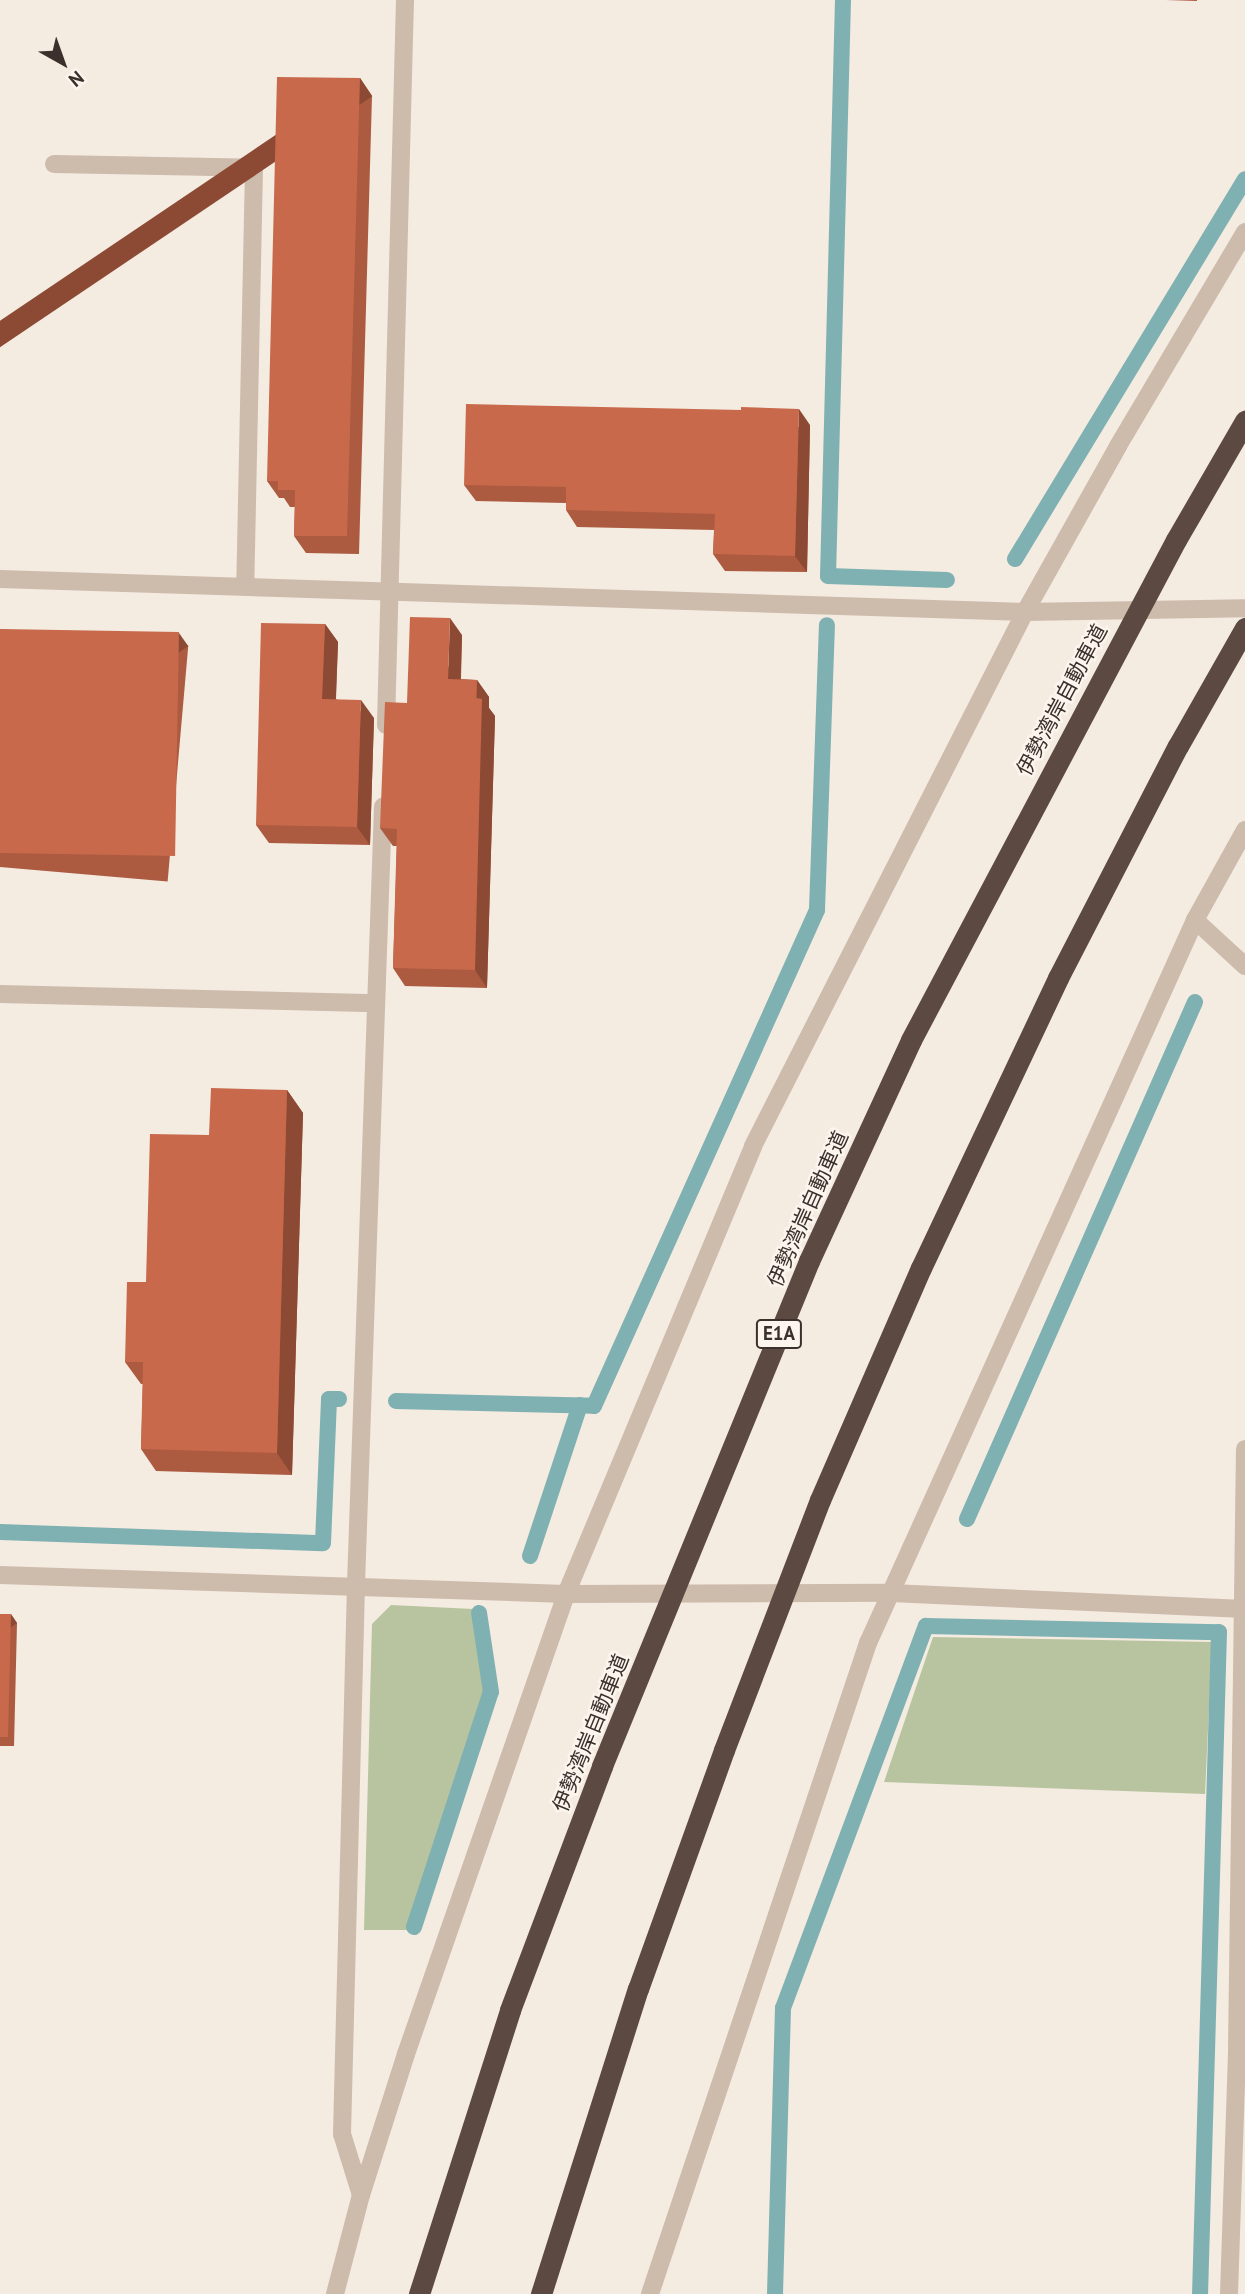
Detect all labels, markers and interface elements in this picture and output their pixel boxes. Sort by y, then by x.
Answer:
north arrow [28,28,98,98]
text: N [64,66,89,92]
street label: 伊勢湾岸自動車道 [1011,620,1113,780]
street label: 伊勢湾岸自動車道 [762,1127,854,1291]
road number: E1A [754,1318,804,1350]
street label: 伊勢湾岸自動車道 [548,1650,634,1816]

